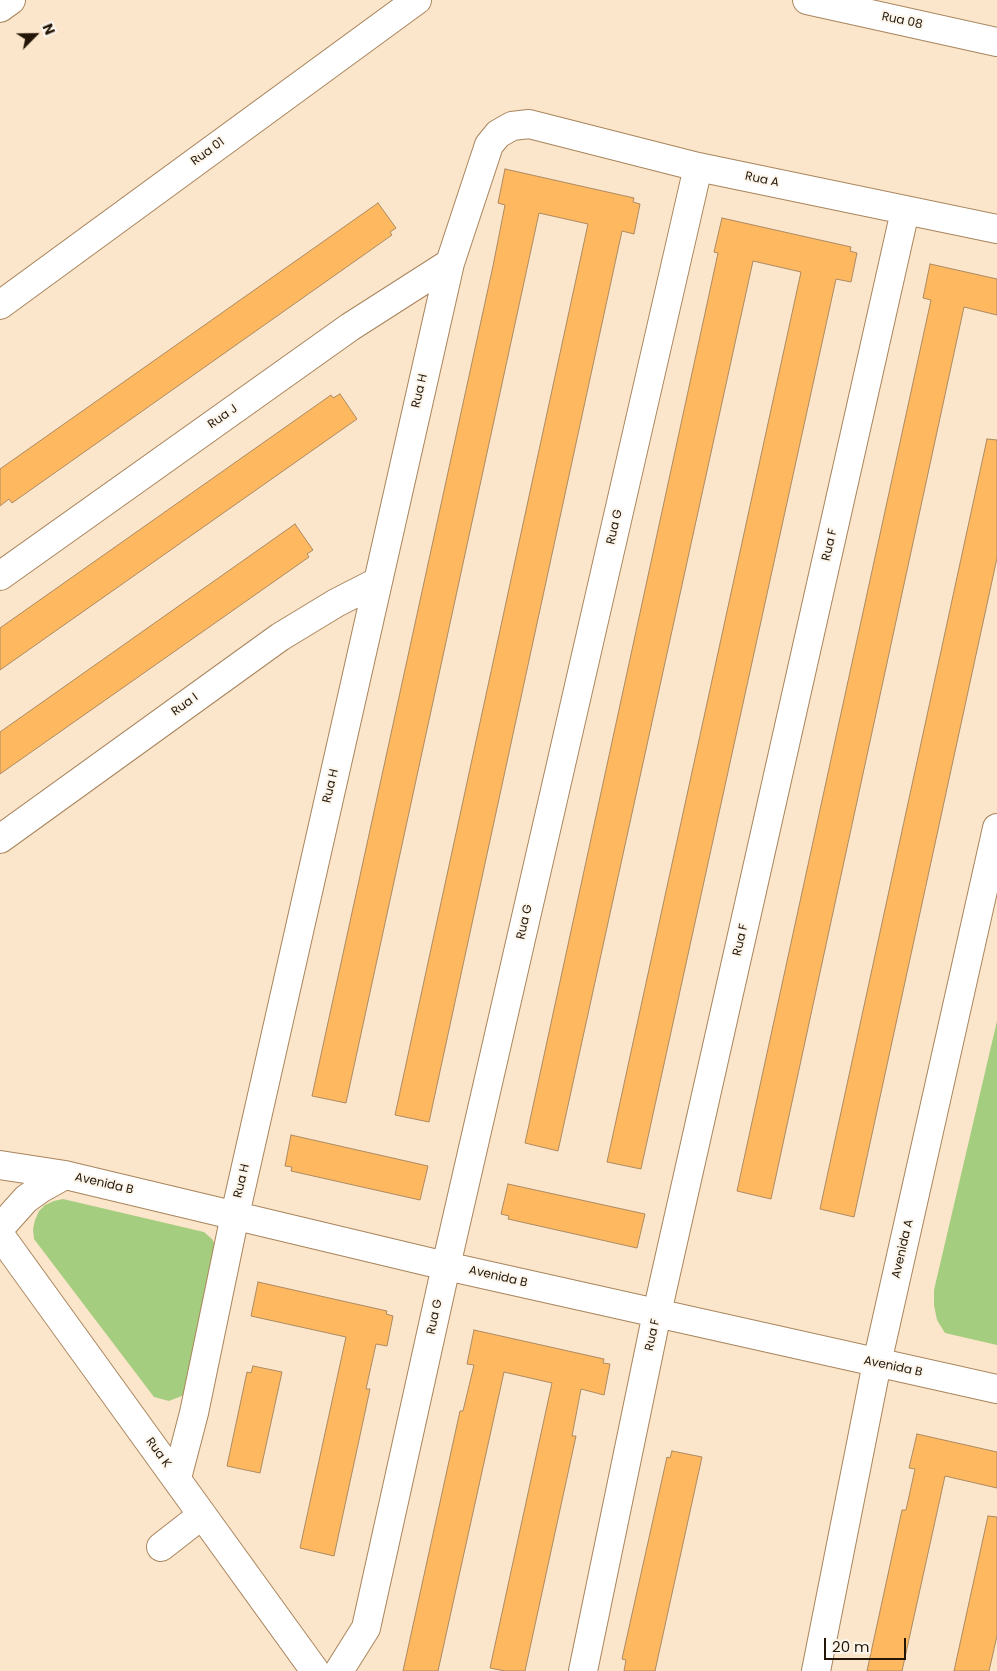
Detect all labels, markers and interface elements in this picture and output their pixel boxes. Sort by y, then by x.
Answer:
north arrow [10,10,60,60]
street label: Rua 08 [880,10,924,32]
text: N [38,20,60,38]
street label: Rua 01 [189,135,227,169]
street label: Rua A [744,169,780,191]
street label: Rua H [409,373,431,409]
street label: Rua J [205,402,241,432]
street label: Rua G [604,508,626,546]
street label: Rua F [819,528,841,562]
street label: Rua I [169,691,201,719]
street label: Rua H [320,768,342,804]
street label: Rua G [514,903,536,941]
street label: Rua F [730,923,752,957]
street label: Rua H [231,1163,253,1199]
street label: Avenida B [73,1170,135,1198]
street label: Avenida A [889,1218,917,1280]
street label: Avenida B [467,1263,529,1291]
street label: Rua G [424,1298,446,1336]
street label: Rua F [643,1318,663,1352]
street label: Avenida B [862,1354,924,1380]
street label: Rua K [142,1435,174,1471]
scale bar [827,1628,910,1660]
text: 20 m [832,1636,870,1657]

